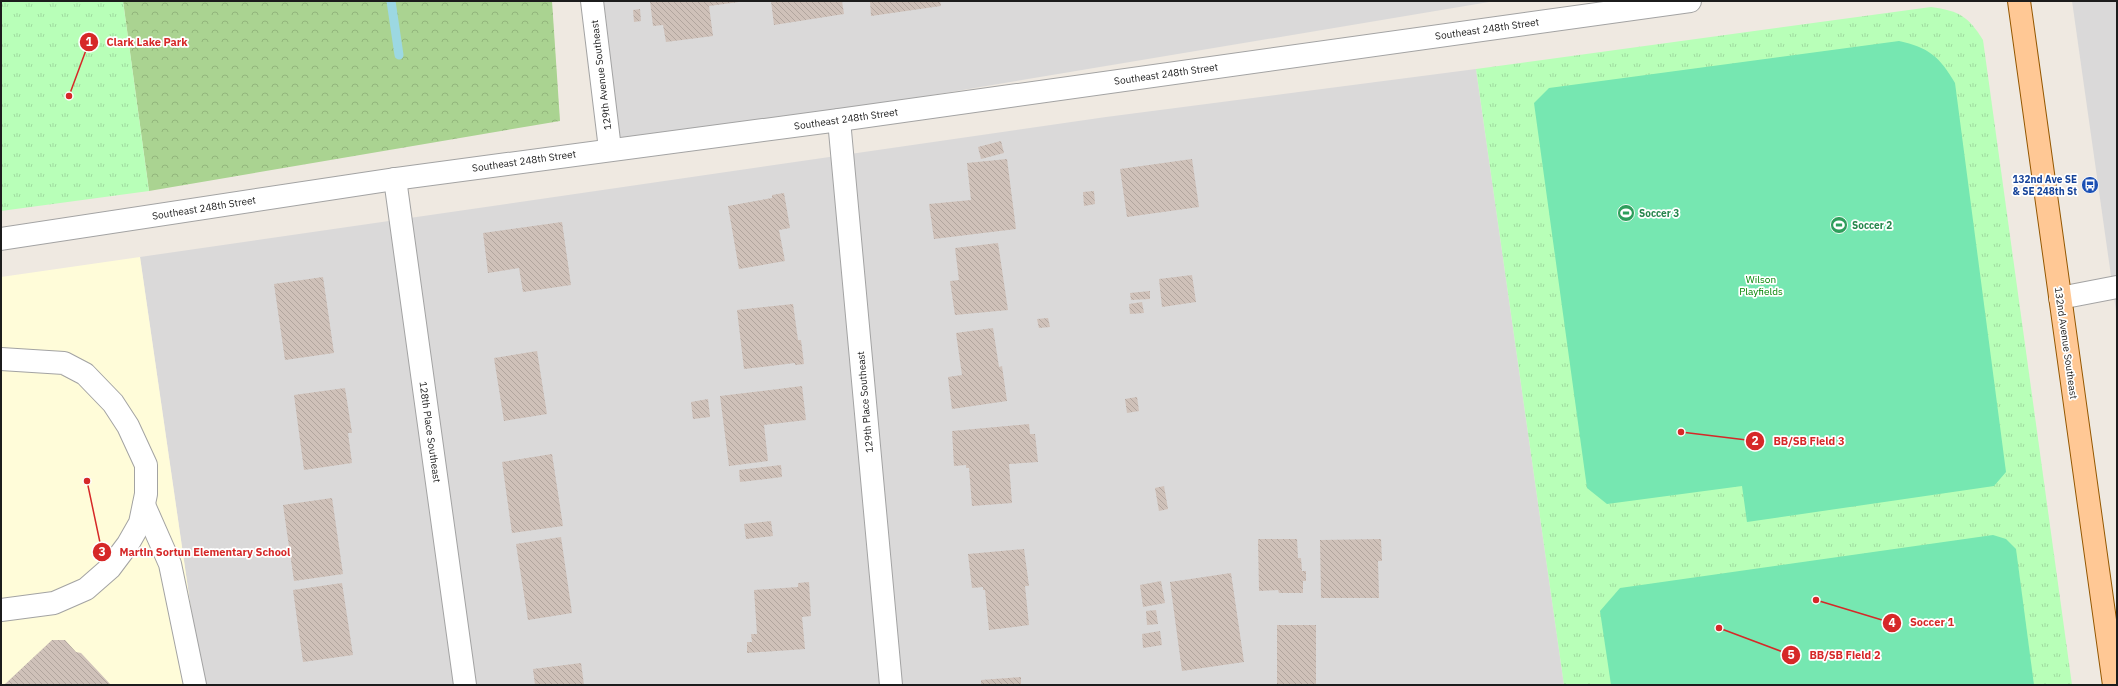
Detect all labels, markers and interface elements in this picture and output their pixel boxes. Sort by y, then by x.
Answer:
street label: Southeast 248th Street [1434,15,1540,43]
street label: 129th Avenue Southeast [588,19,614,131]
callout: Clark Lake Park [79,30,196,53]
text: 1 [85,34,93,49]
text: Clark Lake Park [106,35,188,49]
street label: Southeast 248th Street [1113,60,1219,88]
street label: Southeast 248th Street [793,105,899,133]
street label: Southeast 248th Street [471,147,577,175]
place label: 132nd Ave SE & SE 248th St [2012,173,2077,198]
bus stop icon: 132nd Ave SE & SE 248th St [2080,175,2100,195]
street label: Southeast 248th Street [151,193,257,223]
sports icon: Soccer 3 [1616,203,1636,223]
place label: Soccer 3 [1639,207,1679,220]
sports icon: Soccer 2 [1829,215,1849,235]
place label: Soccer 2 [1852,219,1892,232]
park label: Wilson Playfields [1739,273,1783,298]
street label: 132nd Avenue Southeast [2052,286,2080,400]
street label: 129th Place Southeast [854,350,876,453]
street label: 128th Place Southeast [416,381,444,484]
callout: BB/SB Field 3 [1745,430,1852,453]
text: 2 [1751,433,1759,448]
text: BB/SB Field 3 [1773,434,1845,448]
callout: Martin Sortun Elementary School [92,541,299,564]
text: 3 [98,544,106,559]
text: Martin Sortun Elementary School [120,545,291,559]
callout: Soccer 1 [1882,611,1962,634]
text: 4 [1888,615,1896,630]
text: Soccer 1 [1910,615,1954,629]
callout: BB/SB Field 2 [1781,643,1888,666]
text: 5 [1787,647,1795,662]
text: BB/SB Field 2 [1809,648,1881,662]

